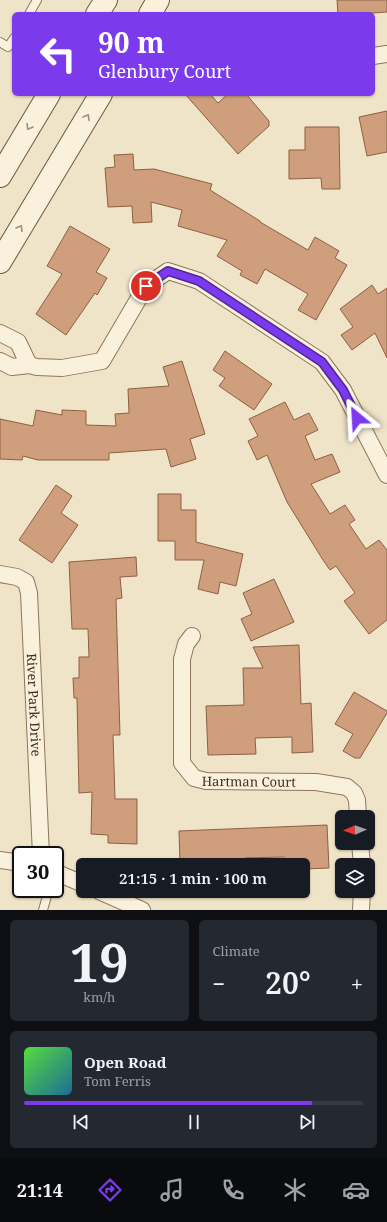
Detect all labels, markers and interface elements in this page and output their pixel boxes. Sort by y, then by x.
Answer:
text: 90 m [98,23,165,61]
icon: left [32,28,84,80]
text: Glenbury Court [98,59,231,83]
one-way arrow [83,114,90,121]
one-way arrow [26,123,34,130]
one-way arrow [16,225,23,232]
pin [129,269,163,303]
icon: arrive [135,275,157,297]
position arrow [336,397,378,439]
street label: River Park Drive [23,653,45,757]
street label: Hartman Court [202,772,297,791]
north arrow [335,810,375,850]
map controls [335,810,375,898]
speed limit sign: 30 [12,846,64,898]
button: layers [335,858,375,898]
text: 21:15 · 1 min · 100 m [119,868,267,888]
text: 19 [70,926,129,997]
text: Climate [213,942,260,960]
text: 20° [265,962,311,1003]
text: − [213,968,225,998]
text: + [351,968,363,998]
text: km/h [83,988,115,1006]
text: Open Road [84,1052,167,1072]
text: Tom Ferris [84,1072,151,1090]
icon: previous [70,1111,92,1133]
icon: pause [183,1111,205,1133]
icon: next [296,1111,318,1133]
icon: directions [96,1176,124,1204]
icon: music [158,1176,186,1204]
icon: phone [219,1176,247,1204]
icon: climate [281,1176,309,1204]
icon: car [342,1176,370,1204]
text: 21:14 [17,1178,63,1202]

